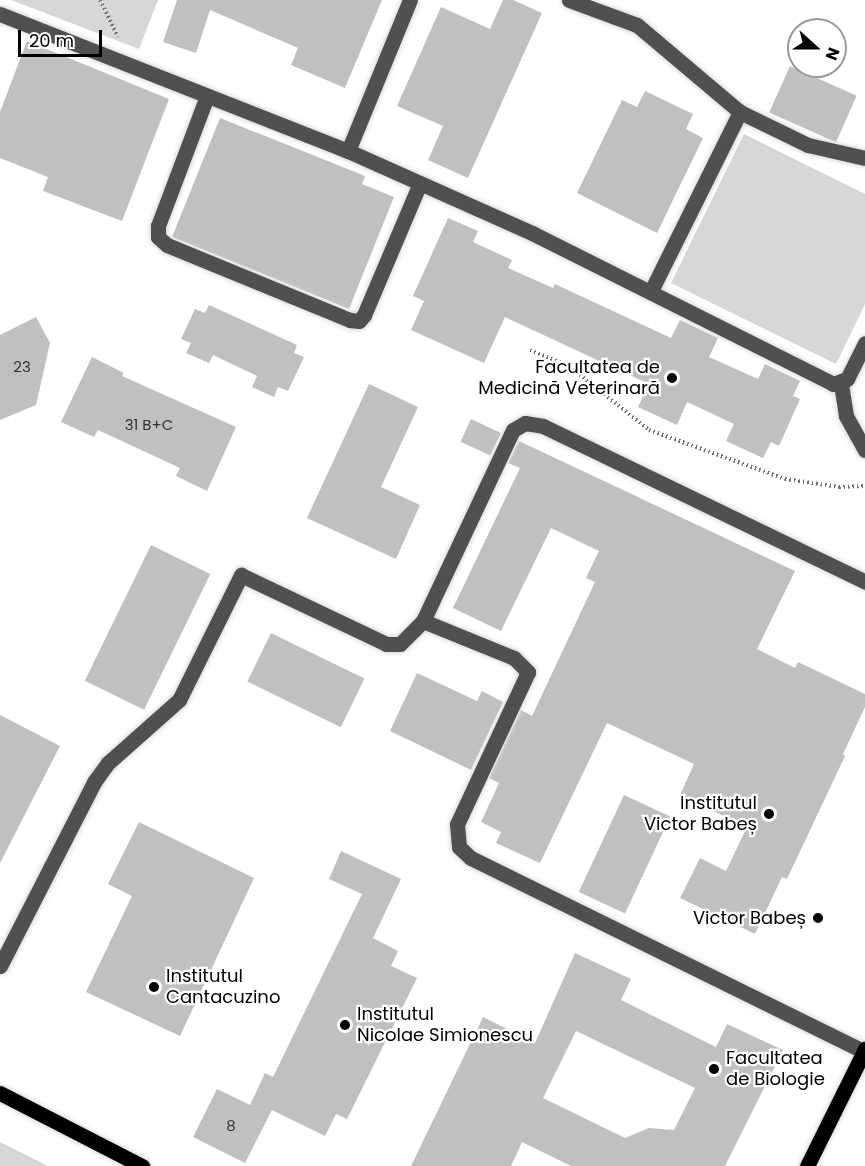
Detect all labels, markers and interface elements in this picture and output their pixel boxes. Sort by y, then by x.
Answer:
scale bar [21,18,105,56]
north arrow [787,18,847,78]
text: 20 m [29,28,74,53]
text: N [820,44,845,64]
place label: Facultatea de Medicină Veterinară [478,357,660,400]
house number: 23 [13,358,31,376]
marker: Facultatea de Medicină Veterinară [665,371,679,385]
house number: 31 B+C [125,416,173,434]
place label: Institutul Victor Babeș [644,793,757,836]
marker: Institutul Victor Babeș [762,807,776,821]
place label: Victor Babeș [693,907,806,929]
marker: Victor Babeș [811,911,825,925]
place label: Institutul Cantacuzino [166,966,280,1008]
marker: Institutul Cantacuzino [147,980,161,994]
place label: Institutul Nicolae Simionescu [357,1004,533,1046]
marker: Institutul Nicolae Simionescu [338,1018,352,1032]
place label: Facultatea de Biologie [726,1048,825,1090]
marker: Facultatea de Biologie [707,1062,721,1076]
house number: 8 [226,1117,236,1135]

